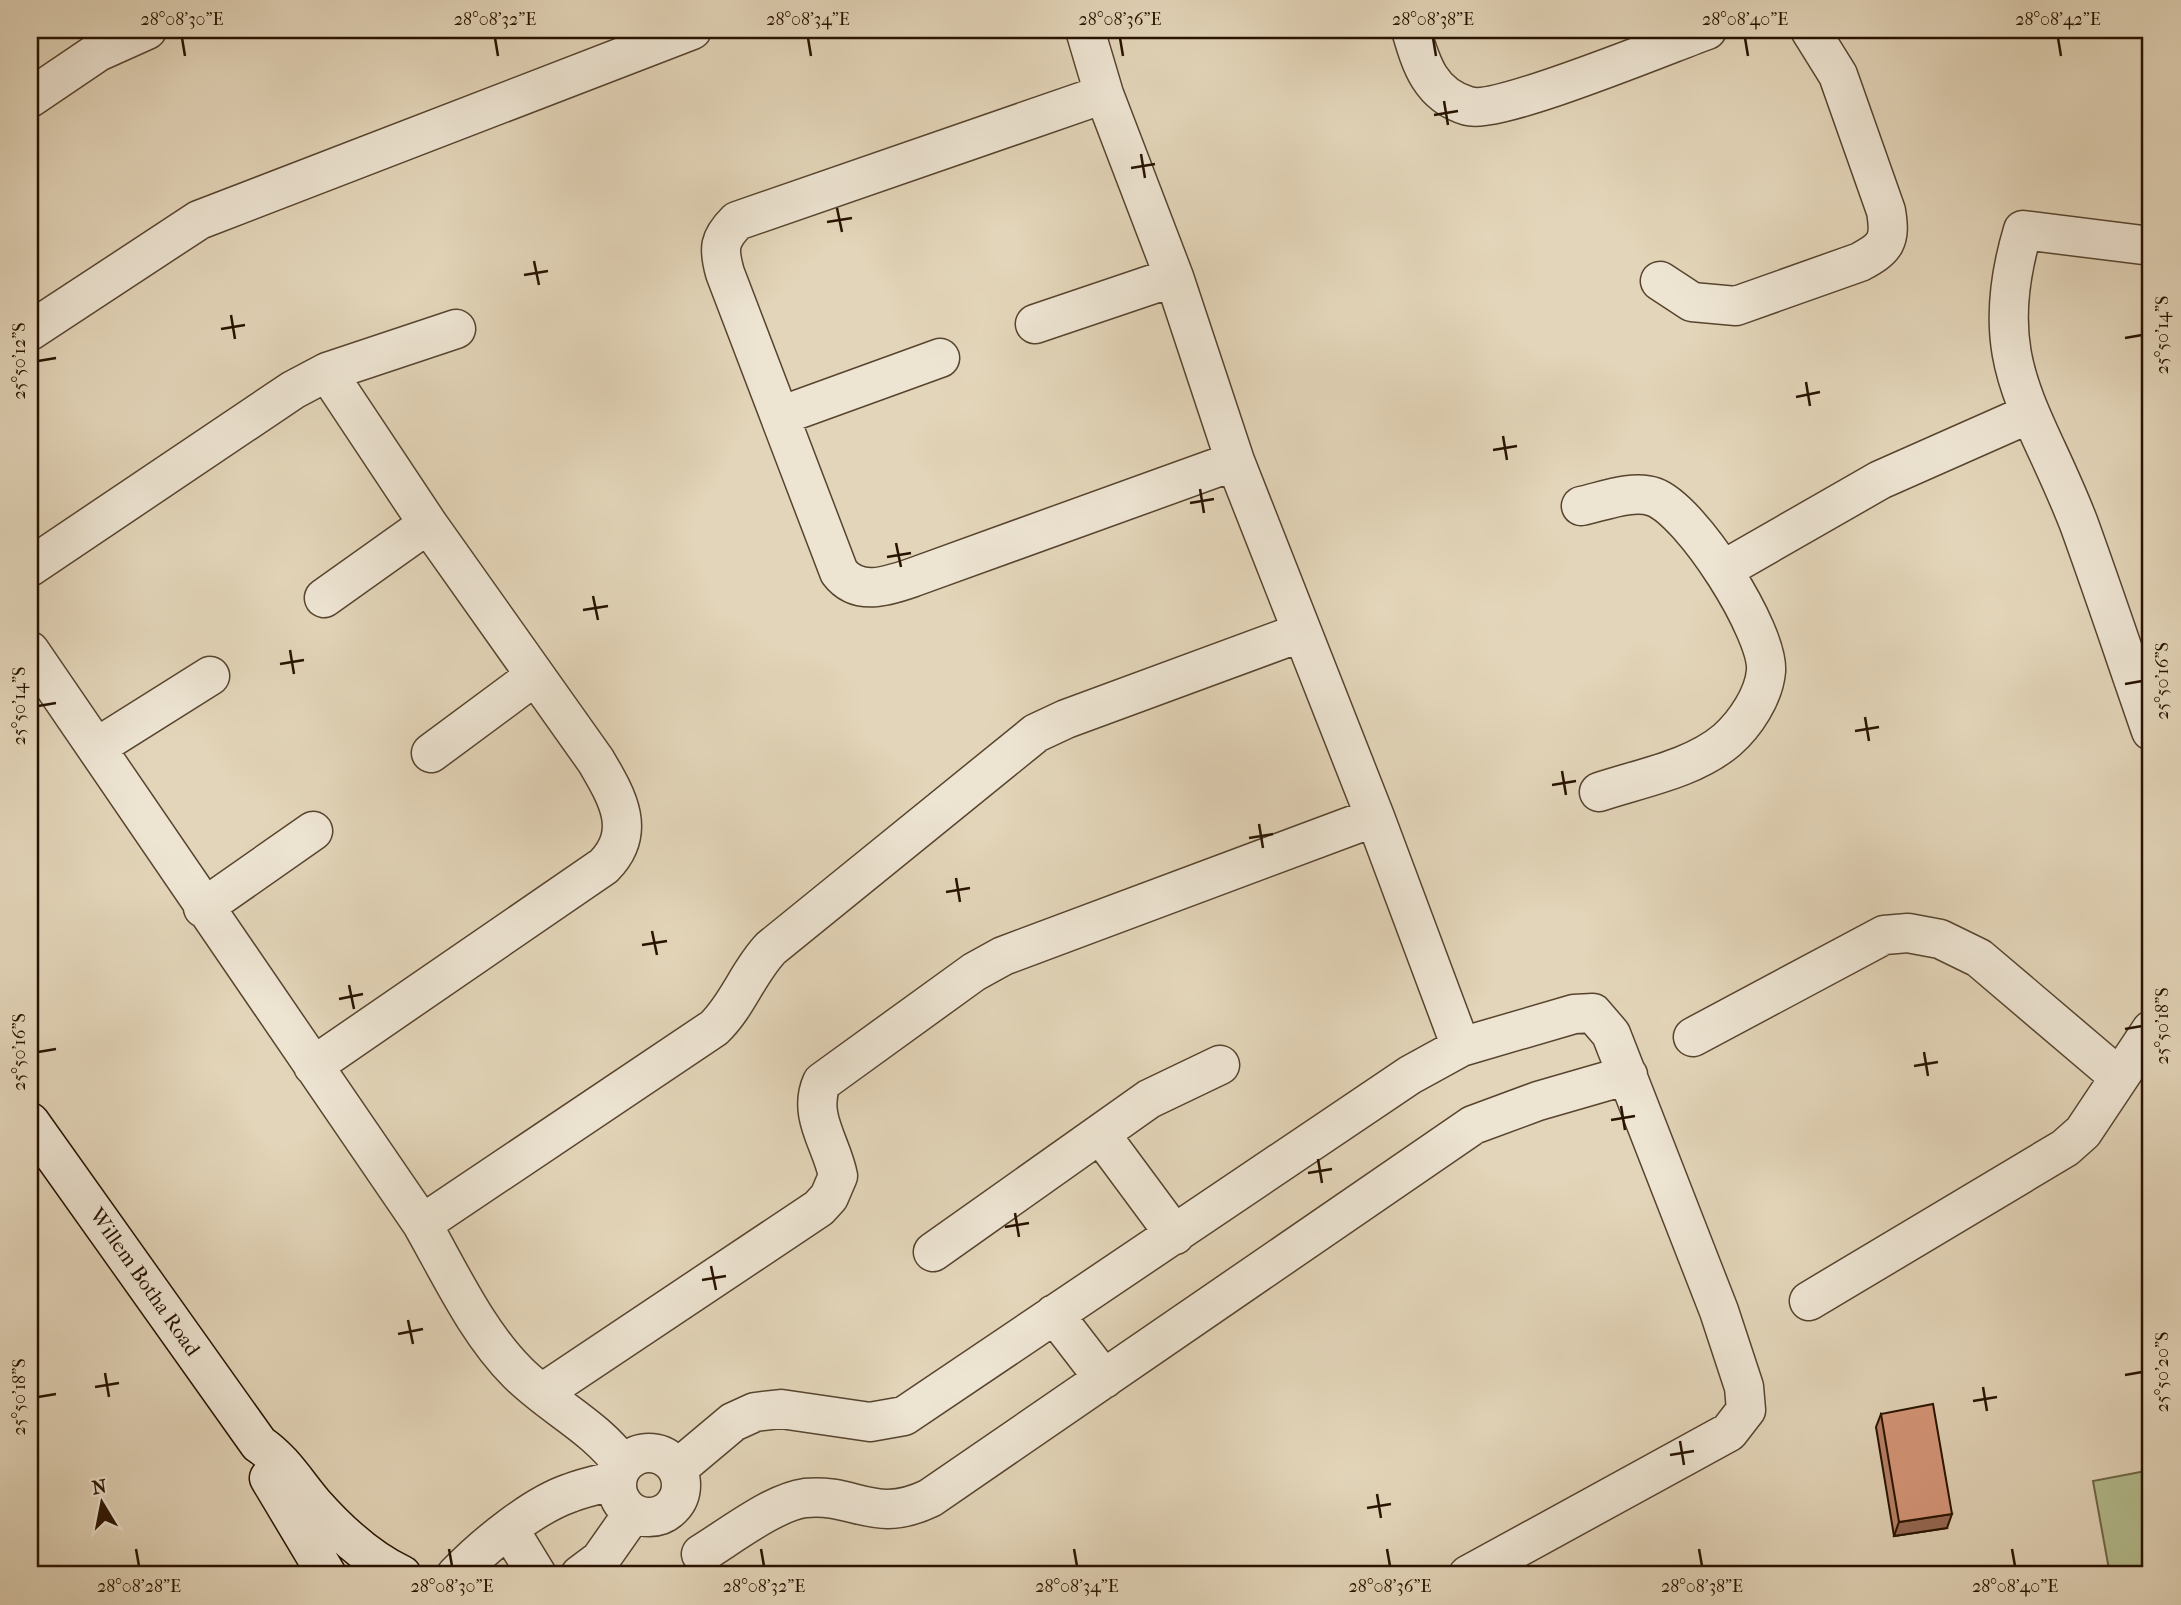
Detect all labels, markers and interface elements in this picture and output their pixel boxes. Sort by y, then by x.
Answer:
text: 28°08'30"E [141,9,224,30]
text: 28°08'32"E [454,9,536,30]
text: 28°08'34"E [766,9,850,30]
text: 28°08'36"E [1079,9,1161,30]
text: 28°08'38"E [1392,9,1474,30]
text: 28°08'40"E [1702,9,1788,30]
text: 28°08'42"E [2015,9,2101,30]
text: 25°50'14"S [2152,296,2173,374]
text: 25°50'12"S [9,322,30,400]
text: 25°50'16"S [2152,642,2173,720]
text: 25°50'14"S [9,667,30,745]
text: 25°50'18"S [2152,988,2173,1064]
text: 25°50'16"S [9,1013,30,1091]
street label: Willem Botha Road [84,1203,205,1361]
text: 25°50'20"S [2152,1332,2173,1412]
text: 25°50'18"S [9,1359,30,1435]
north arrow [66,1468,136,1538]
text: N [90,1475,109,1499]
text: 28°08'28"E [97,1576,181,1597]
text: 28°08'30"E [411,1576,494,1597]
text: 28°08'32"E [723,1576,805,1597]
text: 28°08'34"E [1035,1576,1119,1597]
text: 28°08'36"E [1349,1576,1431,1597]
text: 28°08'38"E [1661,1576,1743,1597]
text: 28°08'40"E [1972,1576,2058,1597]

